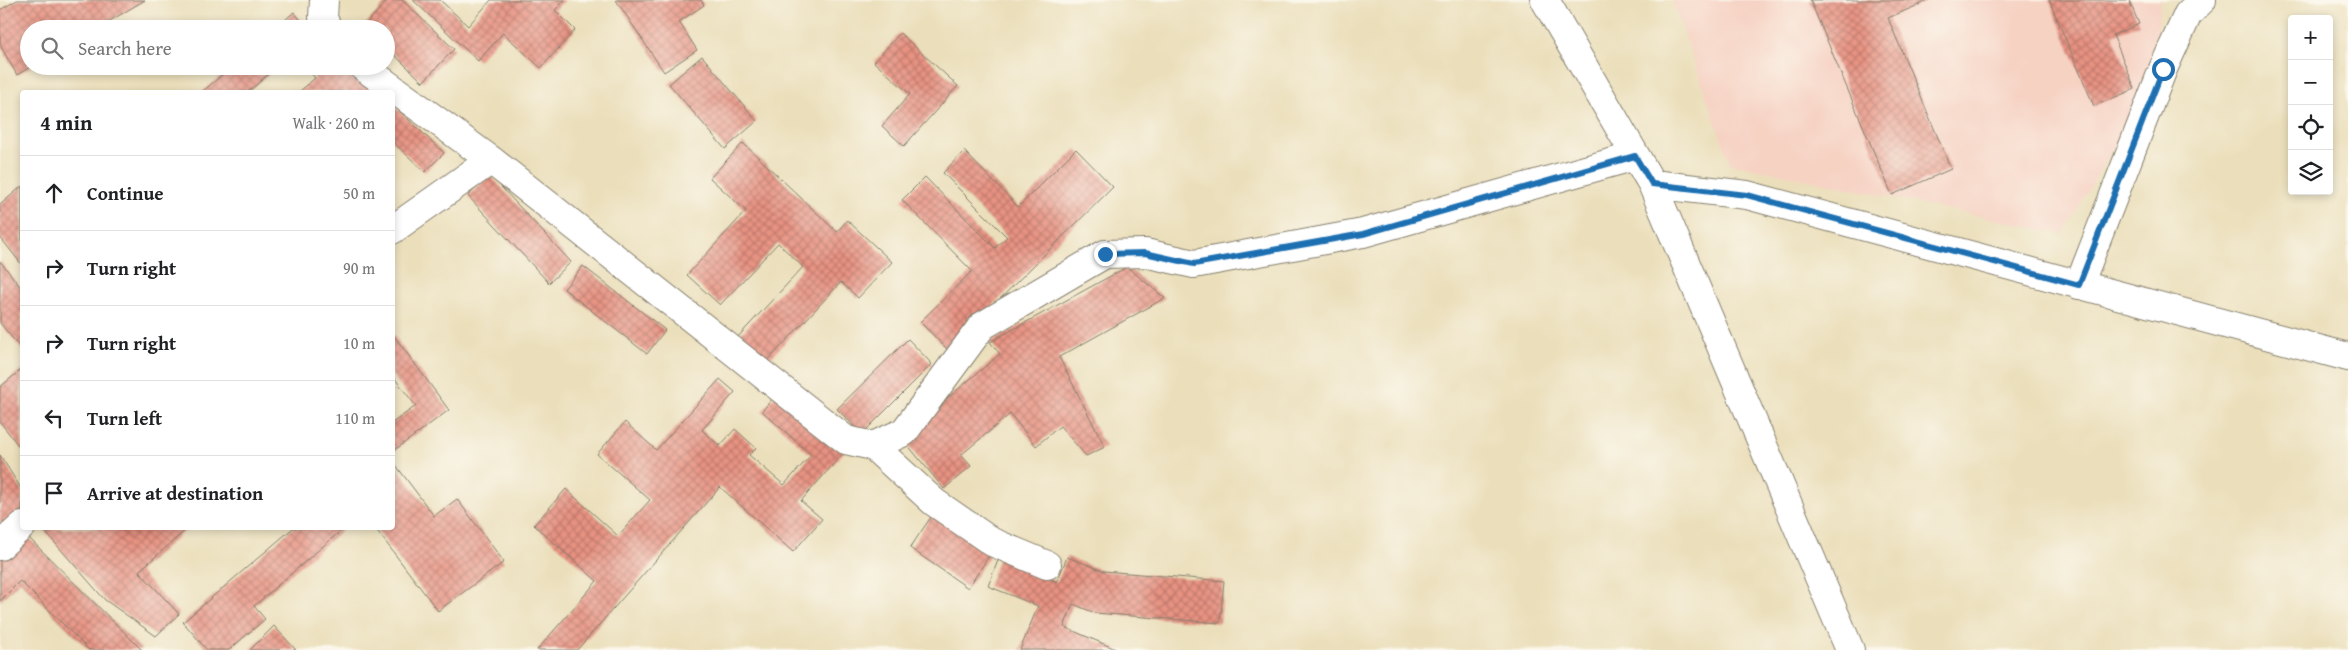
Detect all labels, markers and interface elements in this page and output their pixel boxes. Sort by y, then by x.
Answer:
map controls [2288,15,2333,195]
button: + [2288,15,2333,60]
search box [20,20,395,75]
icon: search [38,34,66,62]
text: Search here [78,34,172,62]
route start [2152,58,2175,81]
button: − [2288,60,2333,105]
button: locate [2288,105,2333,150]
text: 4 min [40,107,92,138]
text: Walk · 260 m [292,111,375,135]
button: layers [2288,150,2333,195]
icon: ahead [40,179,68,207]
text: Continue [87,179,164,207]
text: 50 m [343,181,375,205]
route end [1094,243,1117,266]
icon: right [40,254,68,282]
text: Turn right [87,254,176,282]
text: 90 m [343,256,375,280]
icon: right [40,329,68,357]
text: Turn right [87,329,176,357]
text: 10 m [343,331,375,355]
icon: left [40,404,68,432]
text: Turn left [87,404,162,432]
text: 110 m [335,406,375,430]
icon: arrive [40,479,68,507]
text: Arrive at destination [87,479,263,507]

